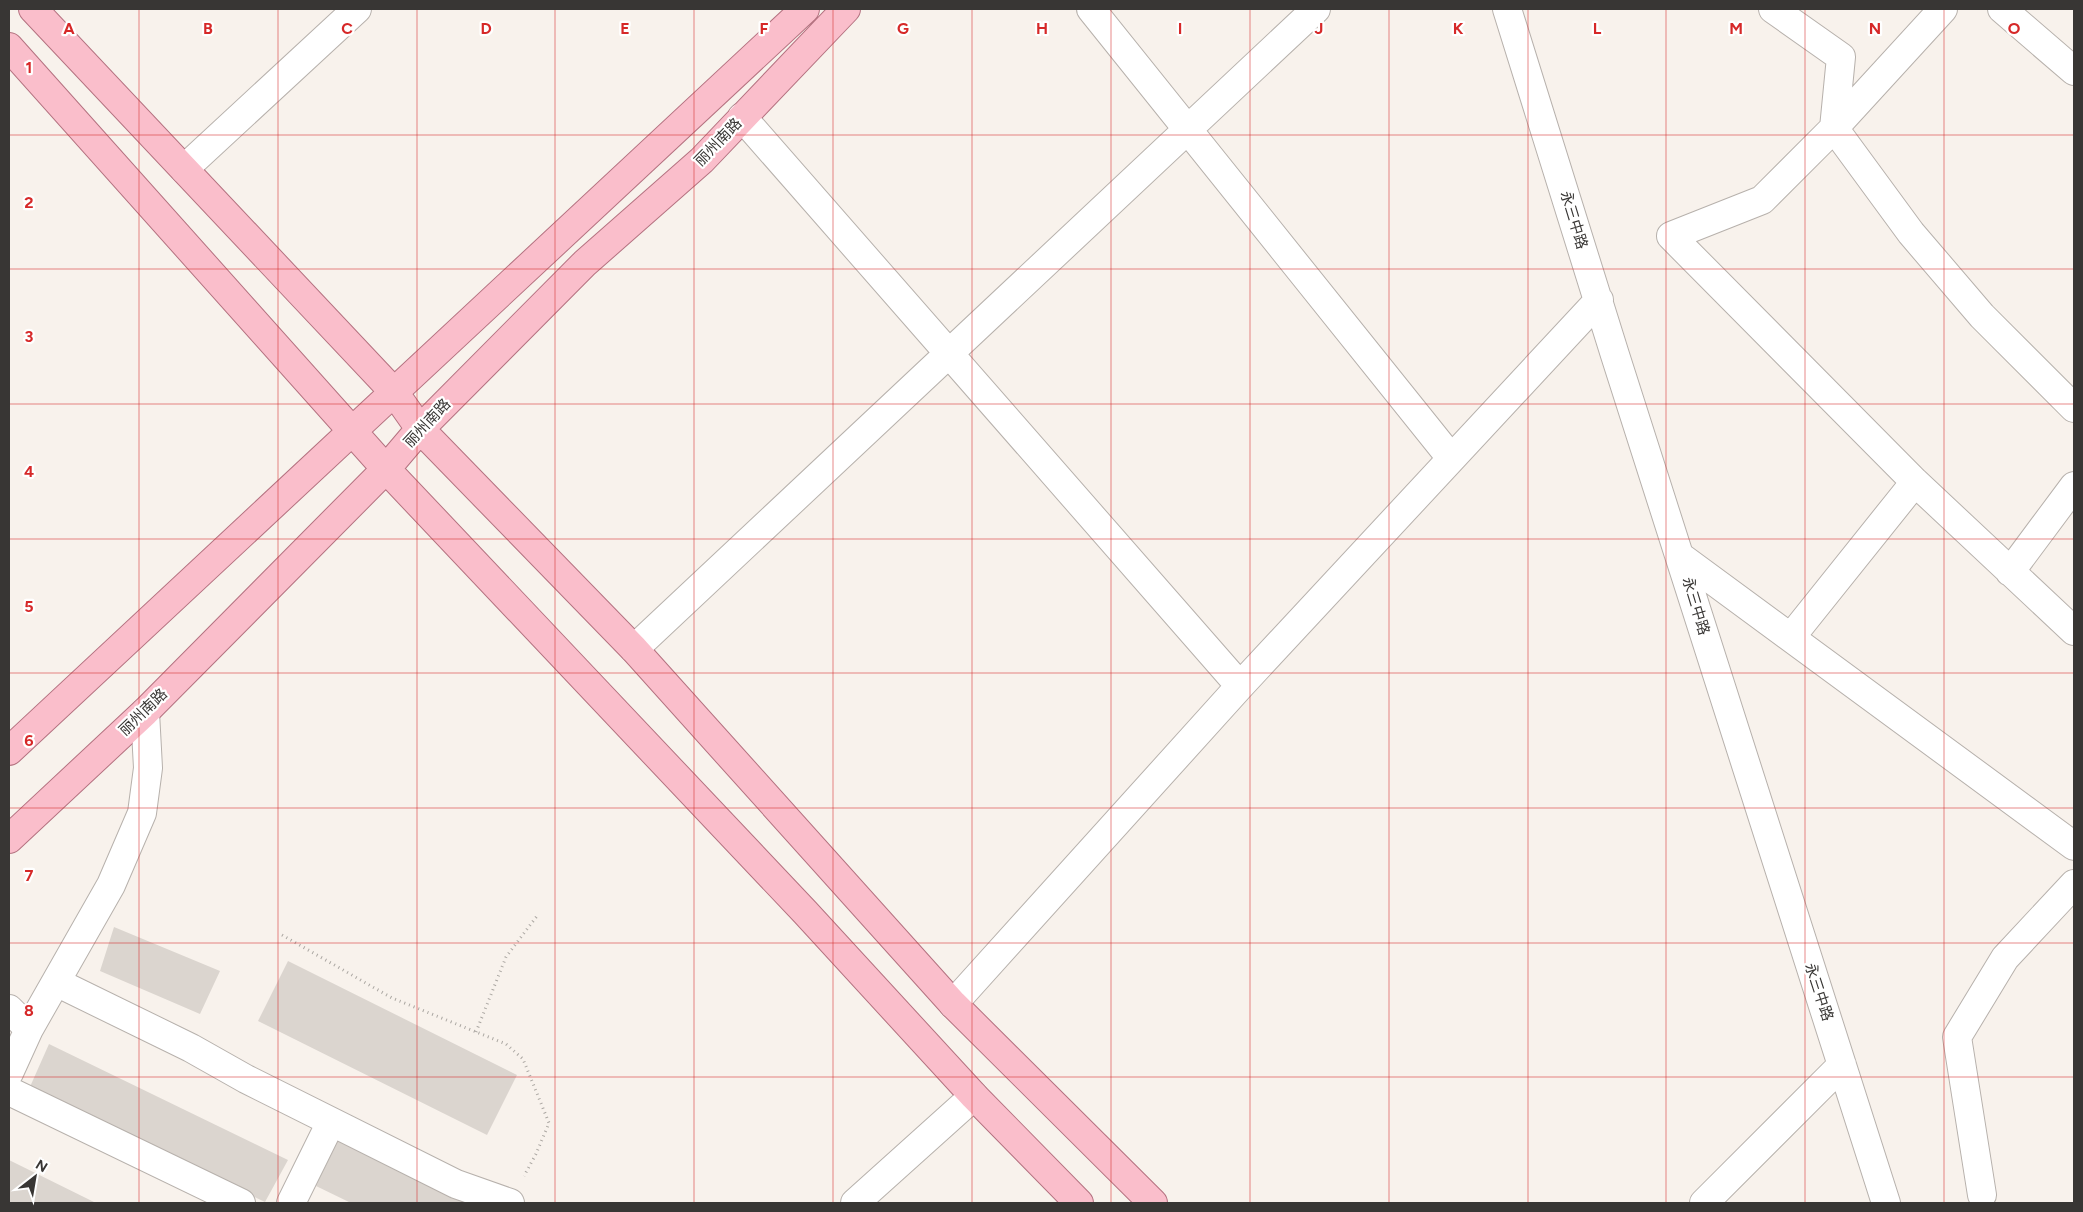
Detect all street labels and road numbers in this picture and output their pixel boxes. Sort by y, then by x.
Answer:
street label: 丽州南路 [691,114,745,170]
street label: 永三中路 [1557,189,1591,251]
street label: 丽州南路 [400,395,454,451]
street label: 永三中路 [1679,575,1713,637]
street label: 丽州南路 [115,685,171,739]
street label: 永三中路 [1801,961,1837,1023]

